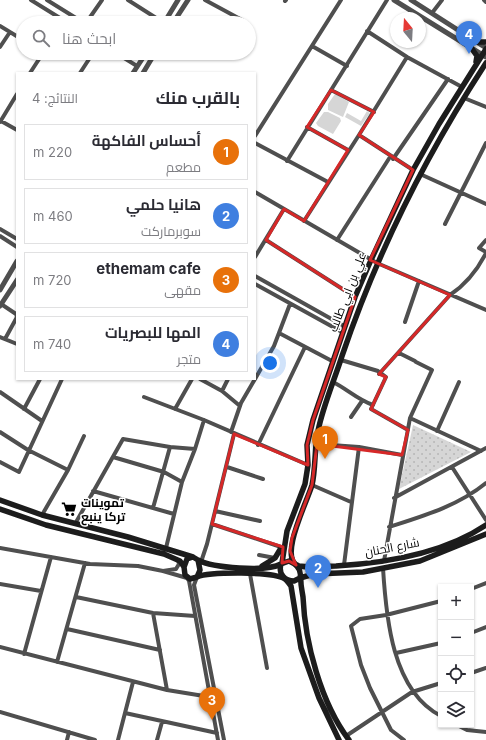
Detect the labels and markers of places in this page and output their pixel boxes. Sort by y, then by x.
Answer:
pin: 4 [456,21,482,54]
pin: 1 [312,426,338,459]
place label: تموينات تركا ينبع [81,495,126,526]
supermarket icon: تموينات تركا ينبع [60,500,78,518]
pin: 2 [305,555,331,588]
pin: 3 [199,687,225,720]

